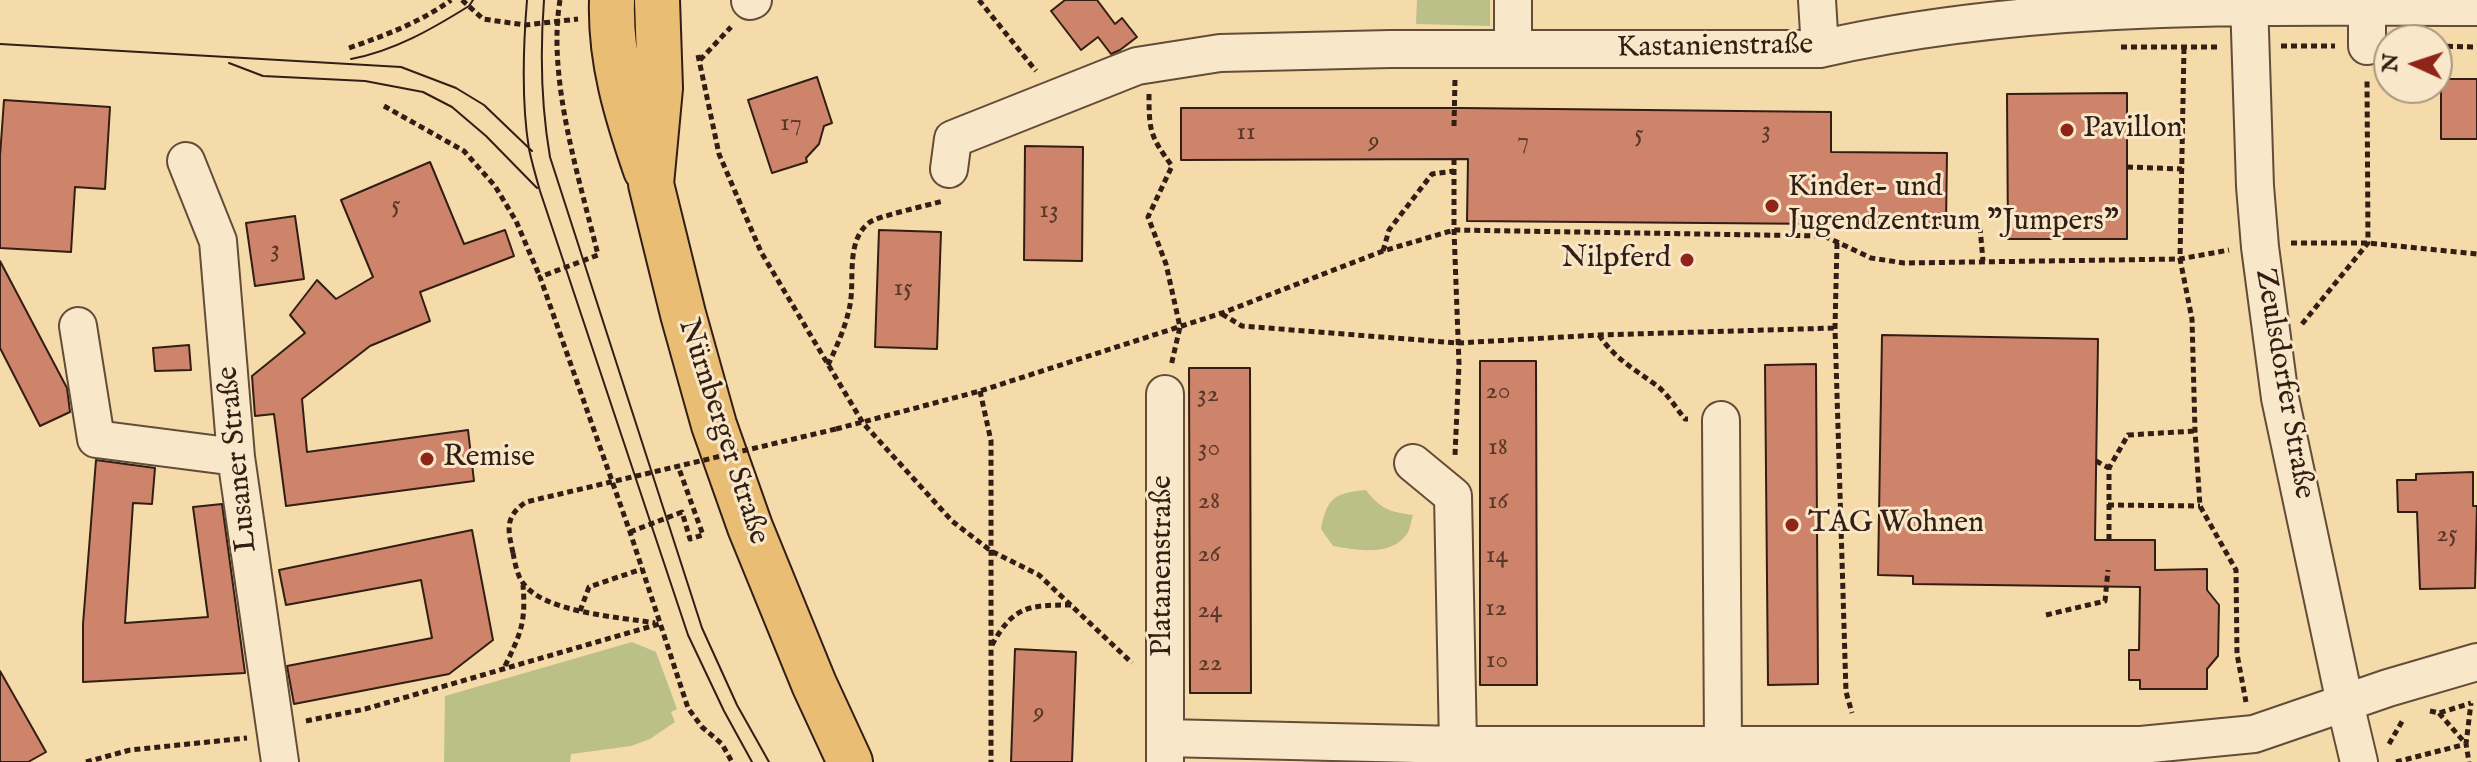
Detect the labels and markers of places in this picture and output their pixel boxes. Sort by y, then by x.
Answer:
place label: Pavillon [2083,112,2182,148]
marker: Pavillon [2058,121,2076,139]
place label: Kinder- und Jugendzentrum "Jumpers" [1788,171,2119,242]
marker: Kinder- und Jugendzentrum "Jumpers" [1763,197,1781,215]
place label: Nilpferd [1561,242,1671,278]
marker: Nilpferd [1678,251,1696,269]
place label: Remise [443,441,535,477]
marker: Remise [418,450,436,468]
place label: TAG Wohnen [1808,507,1984,543]
marker: TAG Wohnen [1783,516,1801,534]

